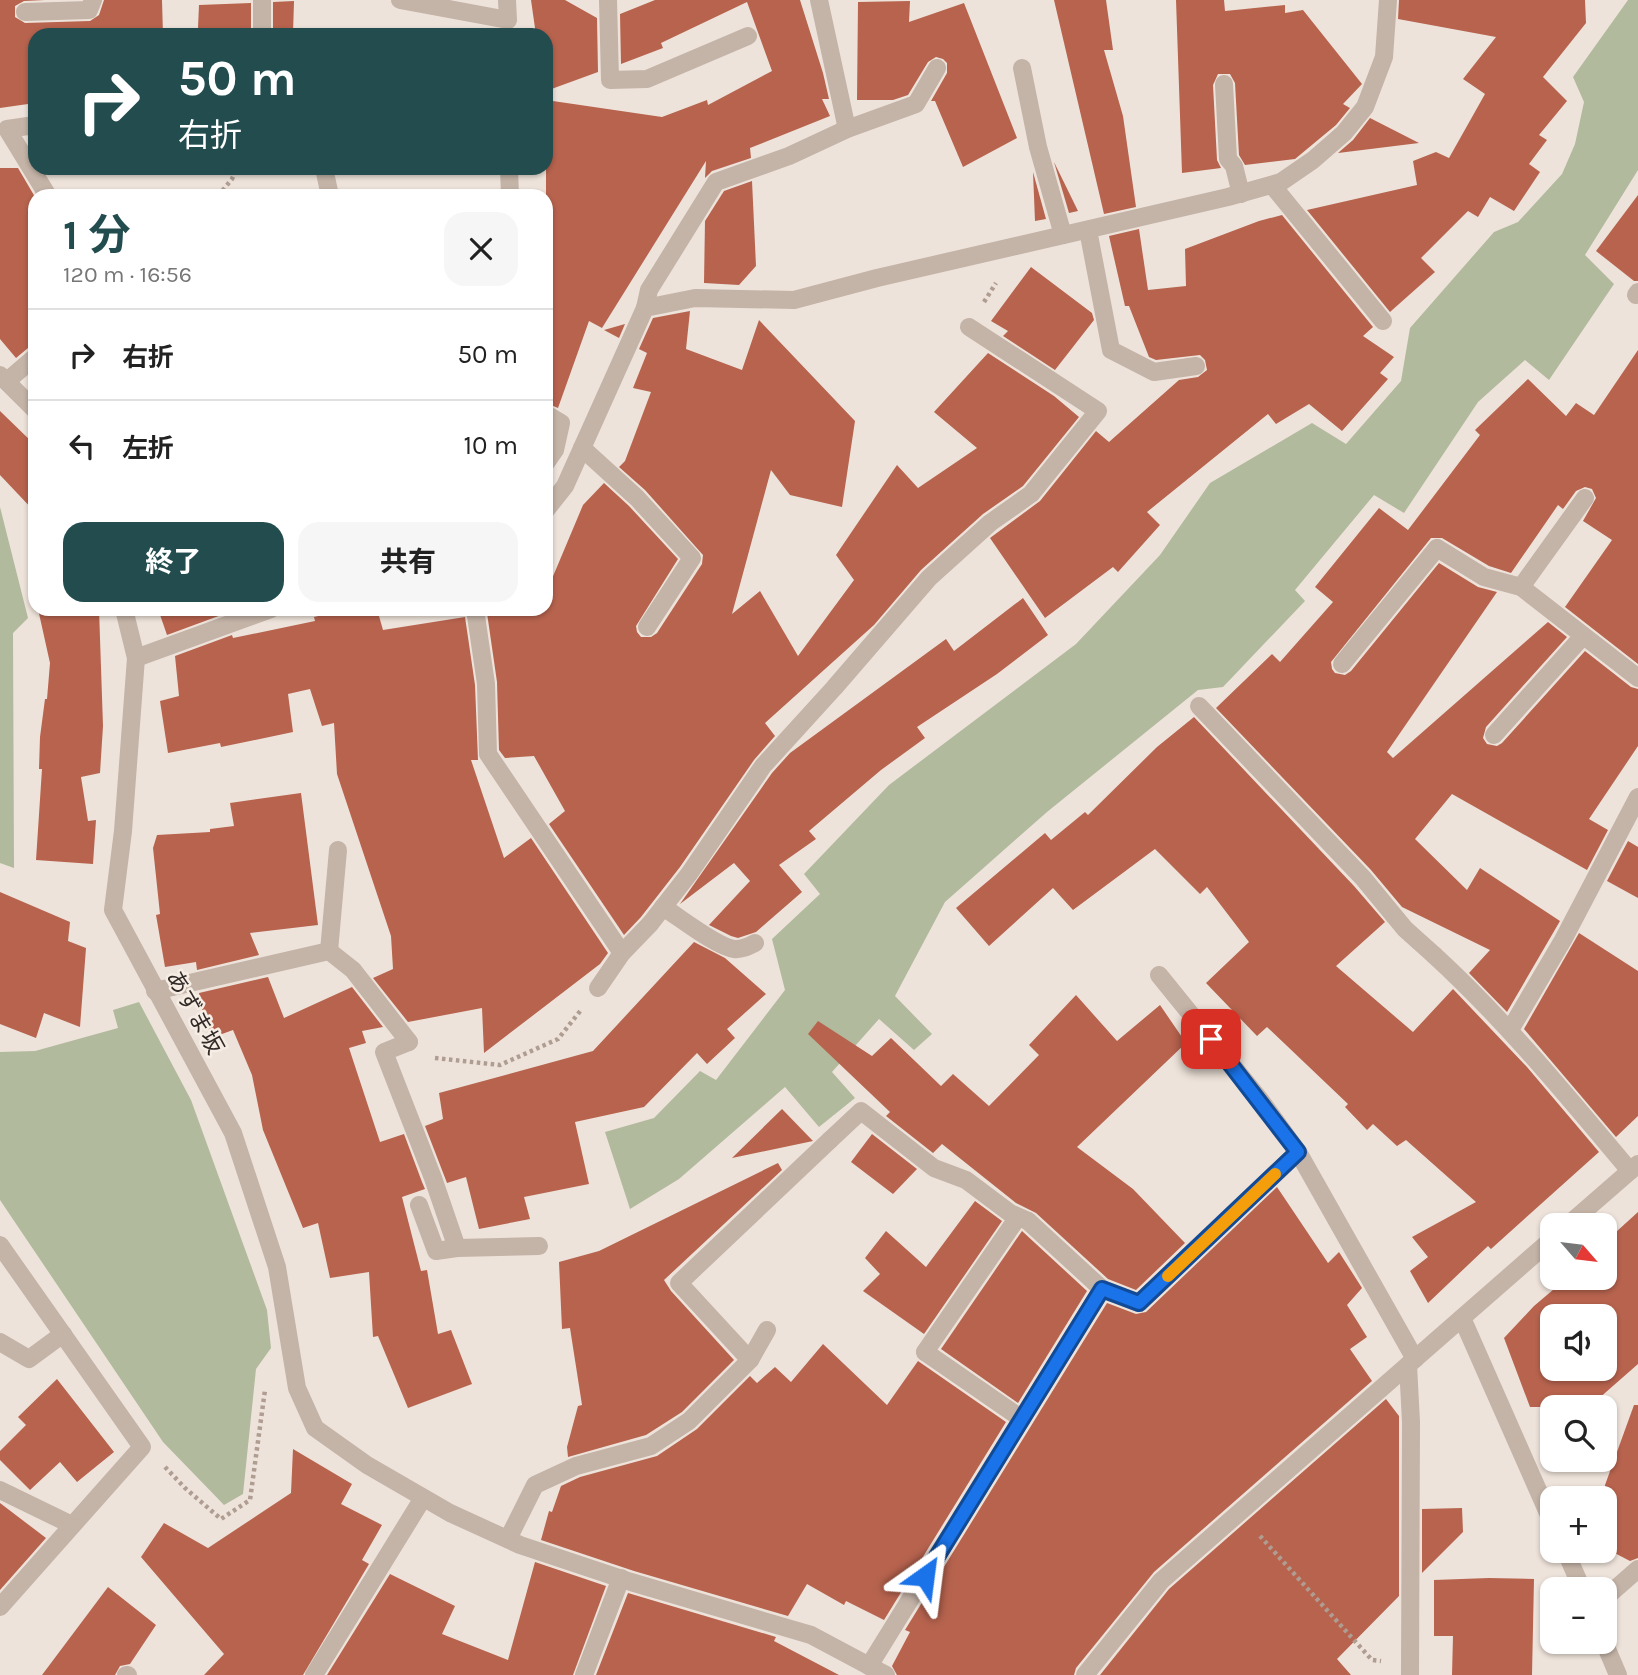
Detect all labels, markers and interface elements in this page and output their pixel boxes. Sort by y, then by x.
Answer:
text: 50 m [178,50,296,107]
icon: right [63,56,154,147]
text: 右折 [178,117,242,154]
text: 1 分 [63,210,131,260]
button: close [444,212,518,286]
text: 120 m · 16:56 [63,261,192,288]
icon: right [63,336,101,374]
text: 50 m [457,339,518,370]
text: 右折 [122,342,174,373]
icon: left [63,427,101,465]
text: 10 m [463,430,518,461]
text: 左折 [122,433,174,464]
button: 終了 [63,522,284,602]
button: 共有 [298,522,518,602]
street label: あずま坂 [160,965,229,1059]
pin [1181,1009,1241,1069]
icon: arrive [1192,1020,1230,1058]
north arrow [1540,1213,1617,1290]
map controls [1540,1213,1617,1654]
button: sound [1540,1304,1617,1381]
button: search [1540,1395,1617,1472]
button: + [1540,1486,1617,1563]
position arrow [888,1539,962,1613]
button: − [1540,1577,1617,1654]

